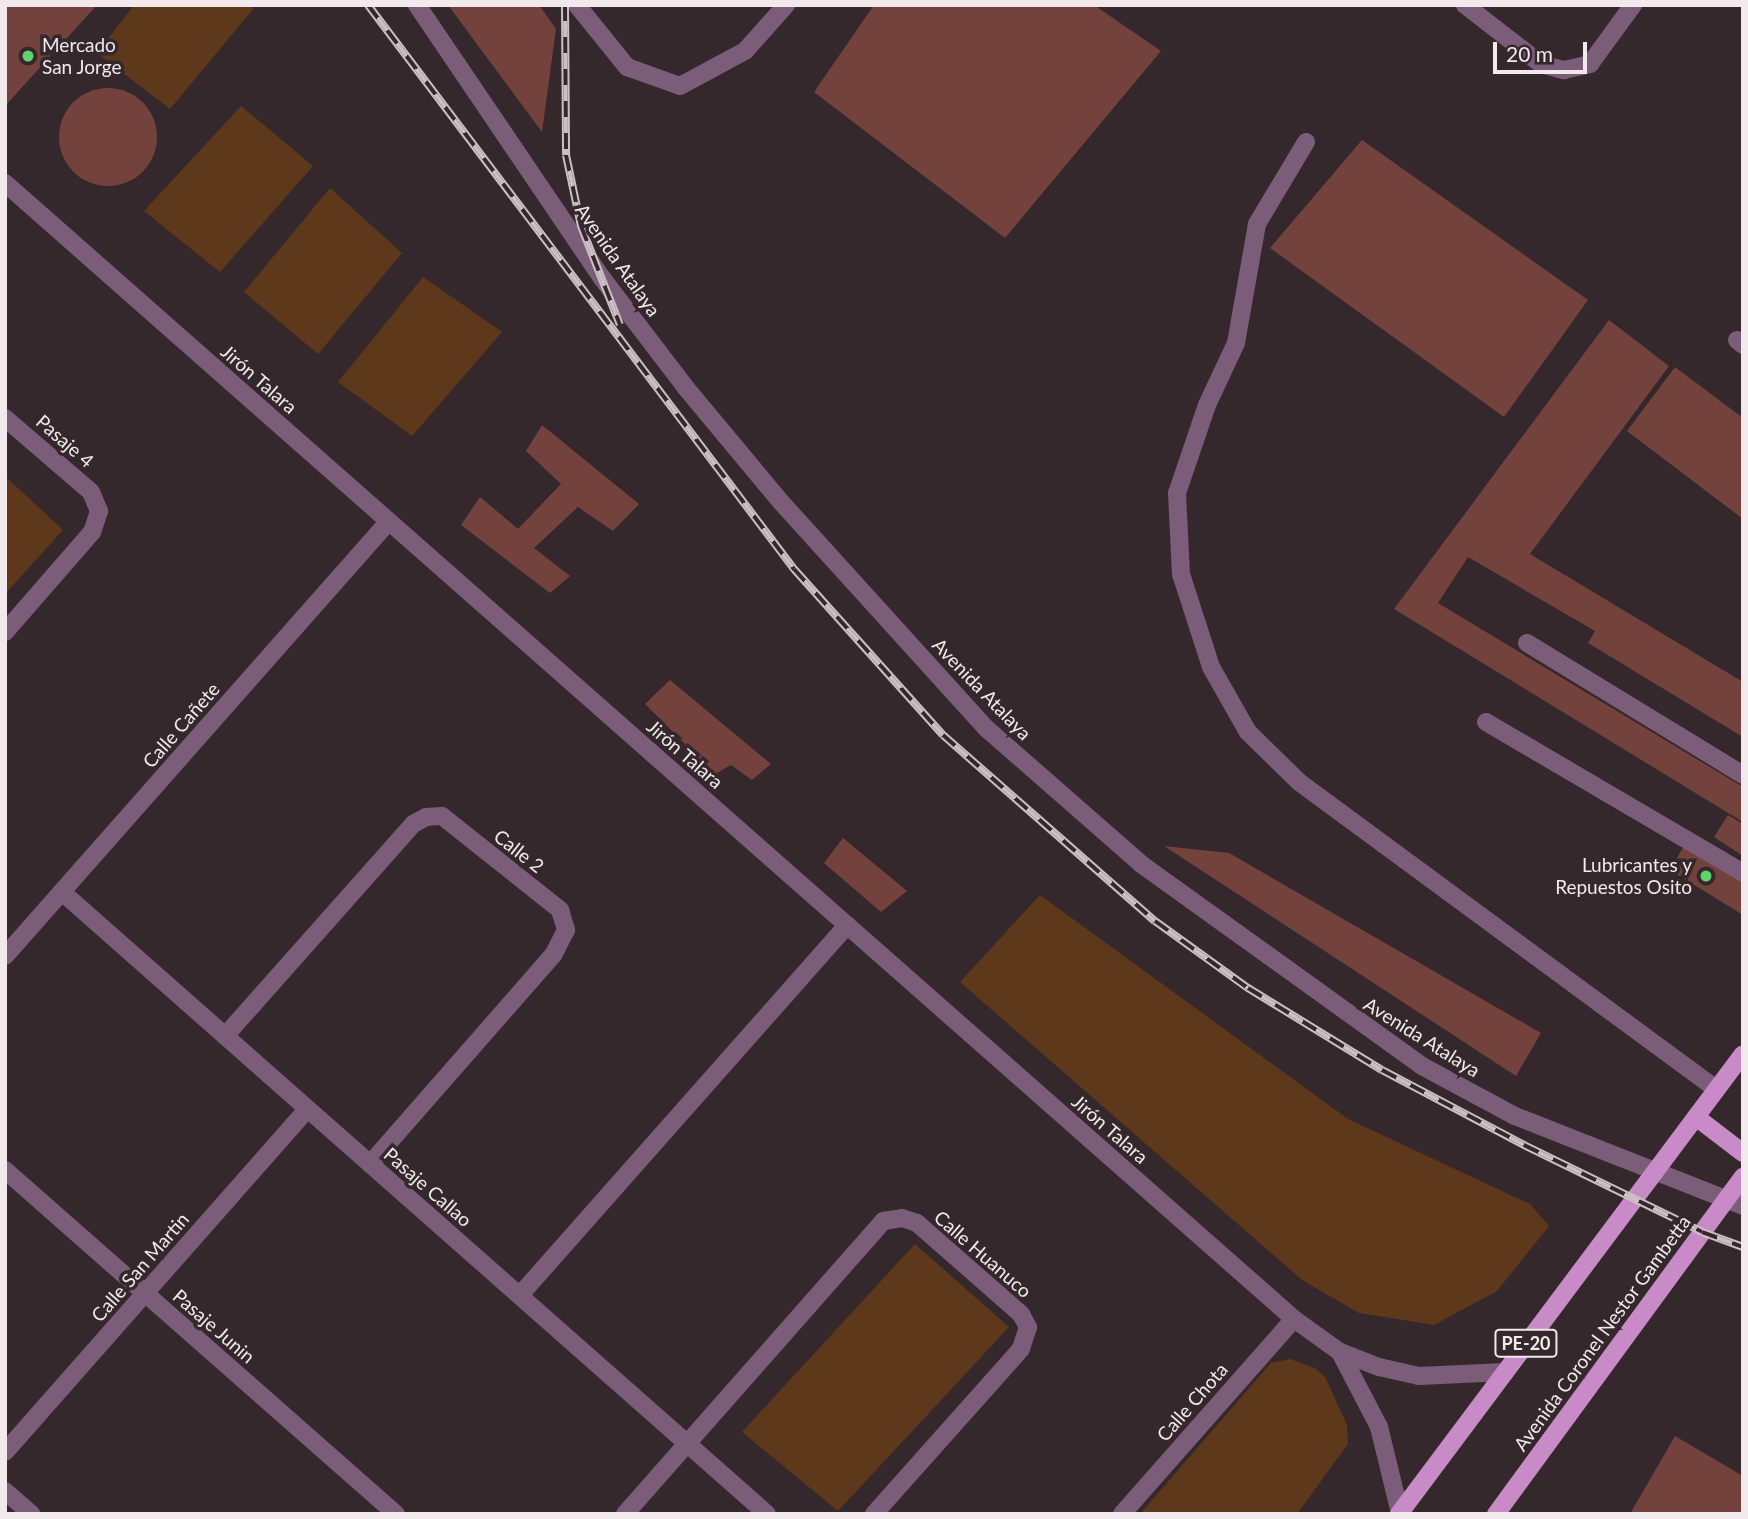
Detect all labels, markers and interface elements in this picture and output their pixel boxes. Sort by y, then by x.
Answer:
scale bar [1496,28,1590,72]
place label: Mercado San Jorge [42,34,122,78]
text: 20 m [1506,41,1553,66]
marker: Mercado San Jorge [20,48,36,64]
street label: Avenida Atalaya [570,199,666,321]
street label: Jirón Talara [216,340,302,418]
street label: Pasaje 4 [32,410,98,472]
street label: Avenida Atalaya [928,633,1036,745]
street label: Calle Cañete [138,678,224,772]
street label: Jirón Talara [642,715,728,793]
street label: Calle 2 [490,824,548,878]
place label: Lubricantes y Repuestos Osito [1555,854,1692,898]
marker: Lubricantes y Repuestos Osito [1698,868,1714,884]
street label: Avenida Atalaya [1360,992,1484,1082]
street label: Jirón Talara [1067,1090,1153,1168]
street label: Pasaje Callao [379,1143,477,1231]
street label: Calle Huanuco [930,1206,1036,1302]
street label: Calle San Martin [86,1208,194,1326]
street label: Avenida Coronel Nestor Gambetta [1509,1211,1695,1455]
street label: Pasaje Junin [168,1284,260,1368]
road number: PE-20 [1493,1328,1559,1358]
street label: Calle Chota [1152,1358,1232,1446]

